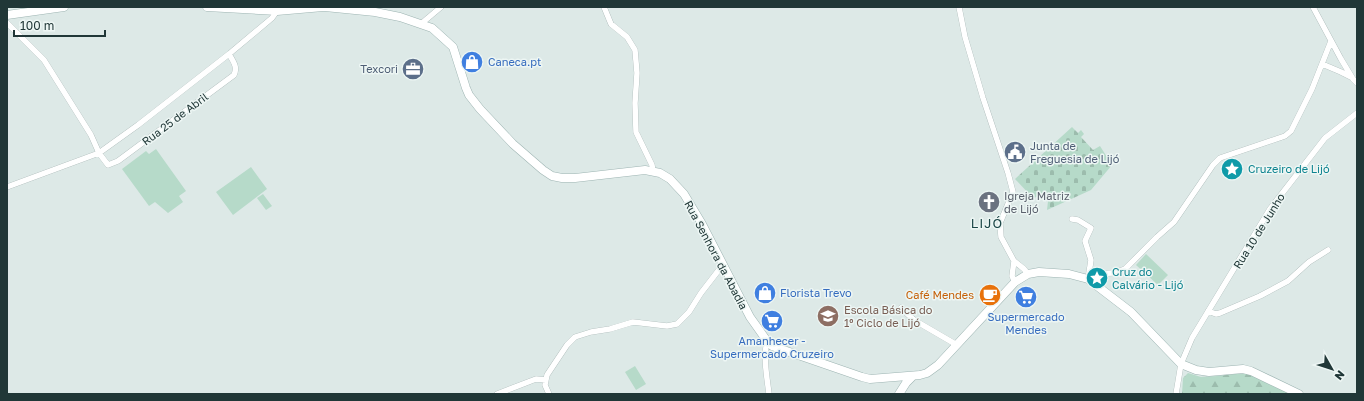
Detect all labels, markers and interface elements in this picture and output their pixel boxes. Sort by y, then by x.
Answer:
scale bar [14,12,105,38]
text: 100 m [20,18,54,33]
shop icon: Caneca.pt [459,49,485,75]
place label: Caneca.pt [488,55,542,68]
office icon: Texcori [400,56,426,82]
place label: Texcori [360,62,398,75]
street label: Rua 25 de Abril [139,89,211,148]
public building icon: Junta de Freguesia de Lijó [1002,139,1028,165]
place label: Junta de Freguesia de Lijó [1030,139,1120,165]
place icon: Cruzeiro de Lijó [1219,156,1245,182]
place label: Cruzeiro de Lijó [1248,162,1330,175]
church icon: Igreja Matriz de Lijó [976,189,1002,215]
place label: Igreja Matriz de Lijó [1004,189,1070,215]
street label: Rua 10 de Junho [1230,190,1287,271]
street label: Rua Senhora da Abadia [682,198,751,311]
district label: LIJÓ [971,215,1003,231]
place icon: Cruz do Calvário - Lijó [1084,265,1110,291]
place label: Cruz do Calvário - Lijó [1112,265,1184,291]
shop icon: Florista Trevo [752,280,778,306]
cafe icon: Café Mendes [977,282,1003,308]
supermarket icon: Supermercado Mendes [1013,284,1039,310]
place label: Florista Trevo [780,286,852,299]
place label: Café Mendes [906,288,974,301]
school or university icon: Escola Básica do 1º Ciclo de Lijó [815,303,841,329]
place label: Escola Básica do 1º Ciclo de Lijó [844,303,933,329]
supermarket icon: Amanhecer - Supermercado Cruzeiro [759,308,785,334]
place label: Supermercado Mendes [988,310,1065,336]
place label: Amanhecer - Supermercado Cruzeiro [710,334,834,360]
north arrow [1312,349,1352,389]
text: N [1332,368,1348,383]

